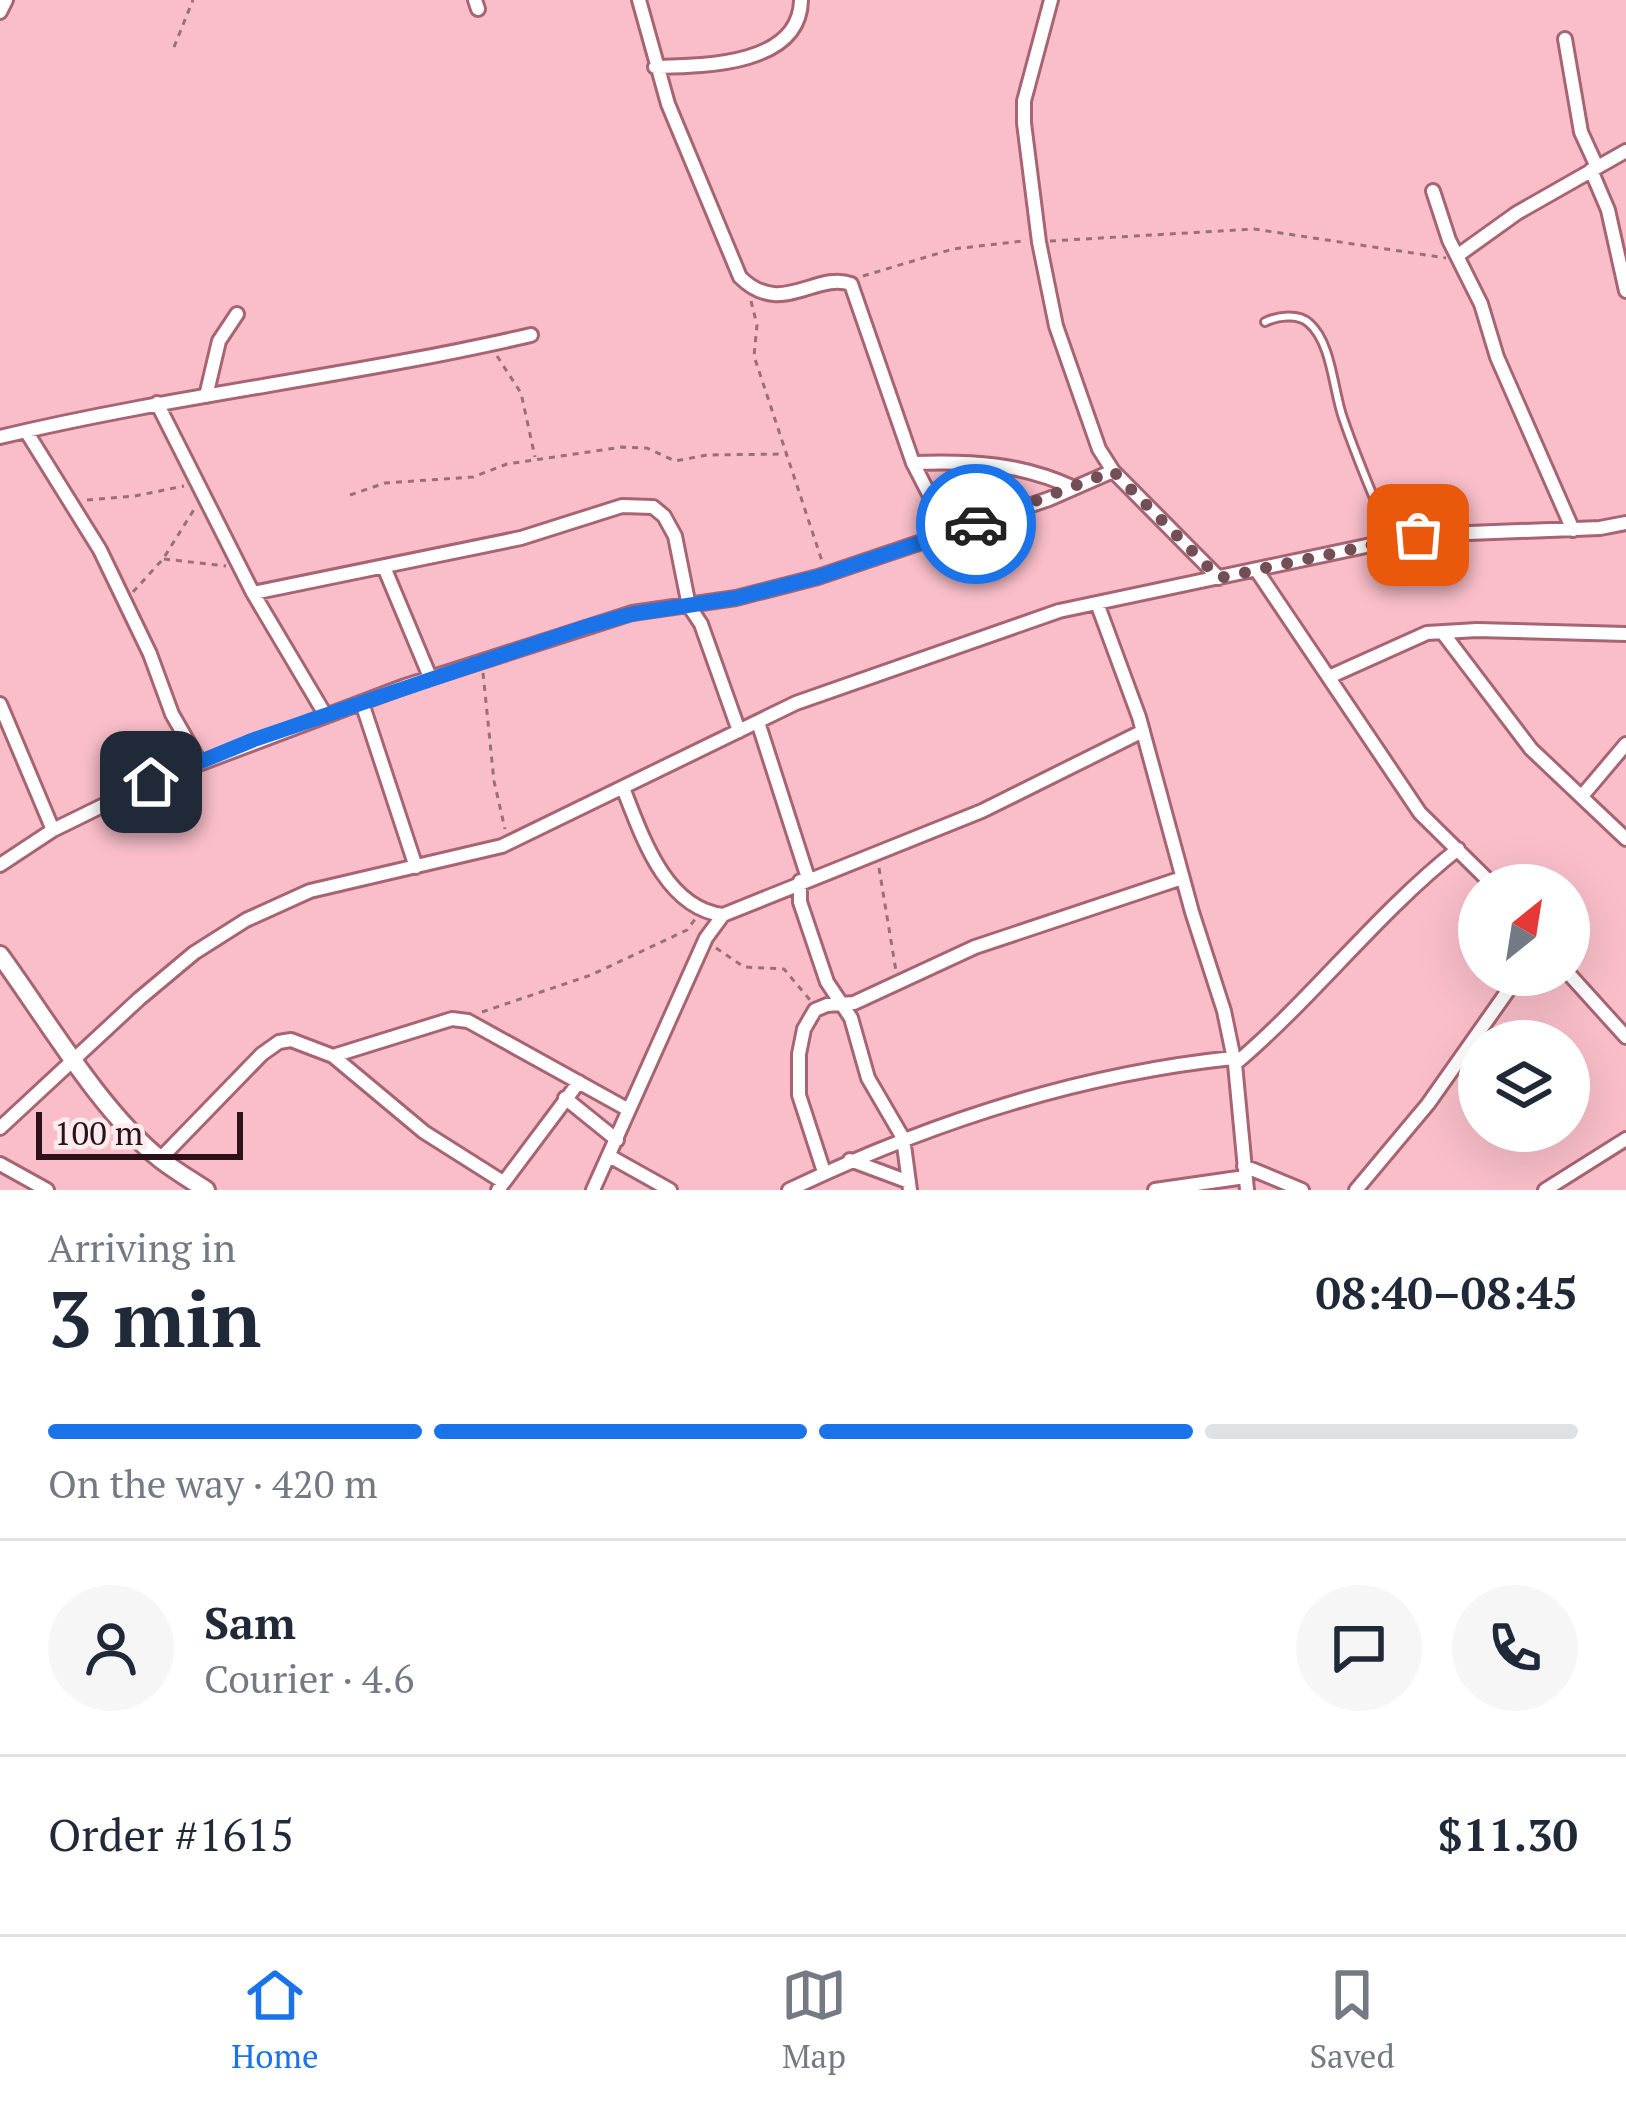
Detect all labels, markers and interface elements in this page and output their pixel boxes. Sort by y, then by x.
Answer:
courier [916,464,1036,584]
pin [1367,484,1469,586]
icon: car [943,491,1009,557]
icon: bag [1385,502,1451,568]
pin [100,731,202,833]
icon: home [118,749,184,815]
north arrow [1458,864,1590,996]
map controls [1458,864,1590,1152]
button: layers [1458,1020,1590,1152]
scale bar [36,1106,243,1159]
text: 100 m [54,1111,143,1154]
text: Arriving in [48,1221,236,1273]
text: 08:40–08:45 [1316,1262,1578,1322]
text: 3 min [48,1266,261,1369]
text: On the way · 420 m [48,1457,378,1509]
button: person [48,1585,174,1711]
button: chat [1296,1585,1422,1711]
button: phone [1452,1585,1578,1711]
text: Sam [204,1592,296,1652]
text: Courier · 4.6 [204,1652,414,1704]
text: Order #1615 [48,1804,294,1864]
text: $11.30 [1438,1804,1578,1864]
tab: Home [231,1962,319,2077]
tab: Map [781,1962,847,2077]
tab: Saved [1309,1962,1395,2077]

